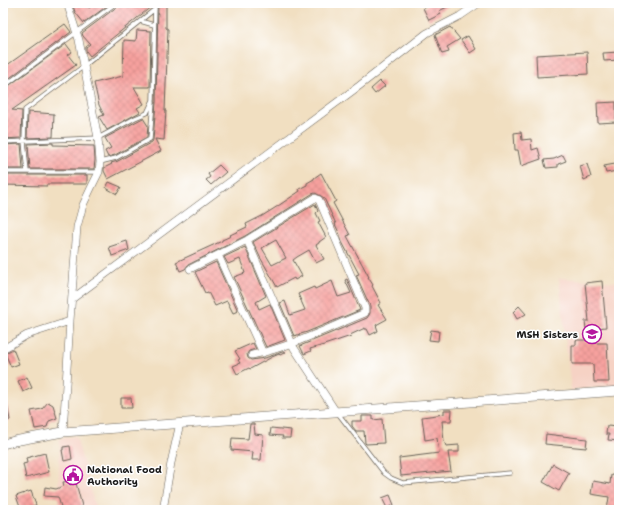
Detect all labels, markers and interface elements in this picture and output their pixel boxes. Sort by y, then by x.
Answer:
school or university icon: MSH Sisters [581,323,603,345]
place label: MSH Sisters [516,328,578,341]
place label: National Food Authority [87,463,162,488]
public building icon: National Food Authority [62,464,84,486]

